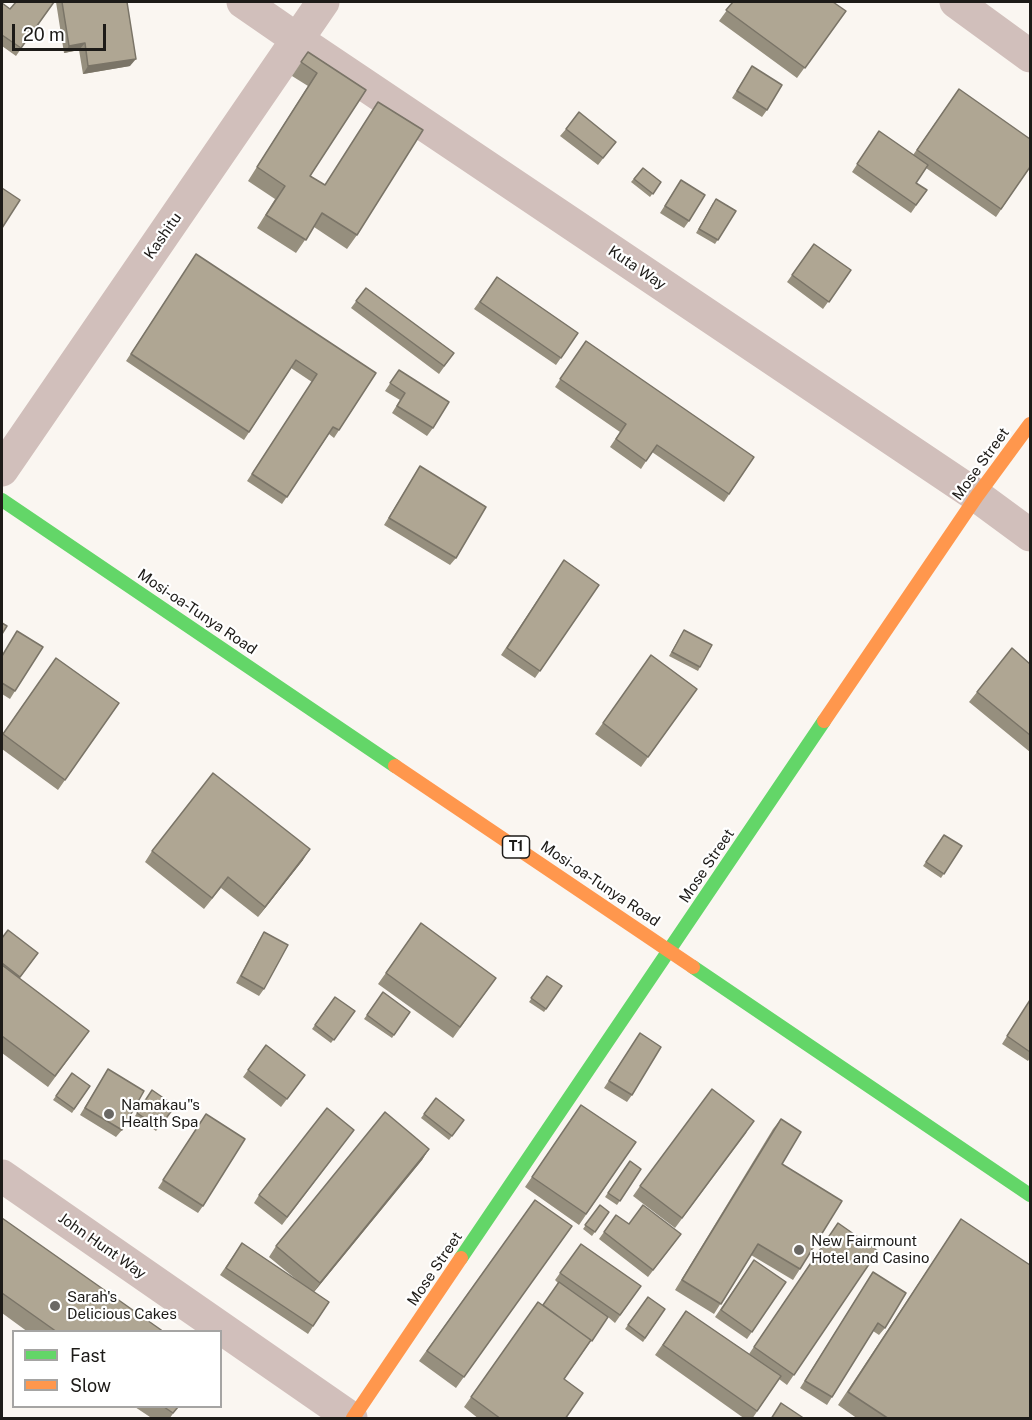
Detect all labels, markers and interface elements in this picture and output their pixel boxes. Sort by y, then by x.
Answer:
scale bar [15,12,110,50]
text: 20 m [23,24,65,45]
street label: Kashitu [141,209,185,263]
street label: Kuta Way [605,242,669,294]
street label: Mose Street [949,424,1013,504]
street label: Mosi-oa-Tunya Road [134,565,260,659]
street label: Mose Street [676,826,738,906]
road number: T1 [502,836,530,858]
street label: Mosi-oa-Tunya Road [537,837,663,931]
place label: Namakau"s Health Spa [121,1096,200,1131]
marker: Namakau"s Health Spa [102,1107,116,1121]
street label: John Hunt Way [55,1209,149,1283]
street label: Mose Street [404,1229,466,1309]
place label: New Fairmount Hotel and Casino [811,1232,929,1267]
marker: New Fairmount Hotel and Casino [792,1243,806,1257]
place label: Sarah's Delicious Cakes [67,1288,177,1323]
marker: Sarah's Delicious Cakes [48,1299,62,1313]
legend [12,1330,222,1408]
text: Fast [70,1345,106,1366]
text: Slow [70,1375,111,1396]

